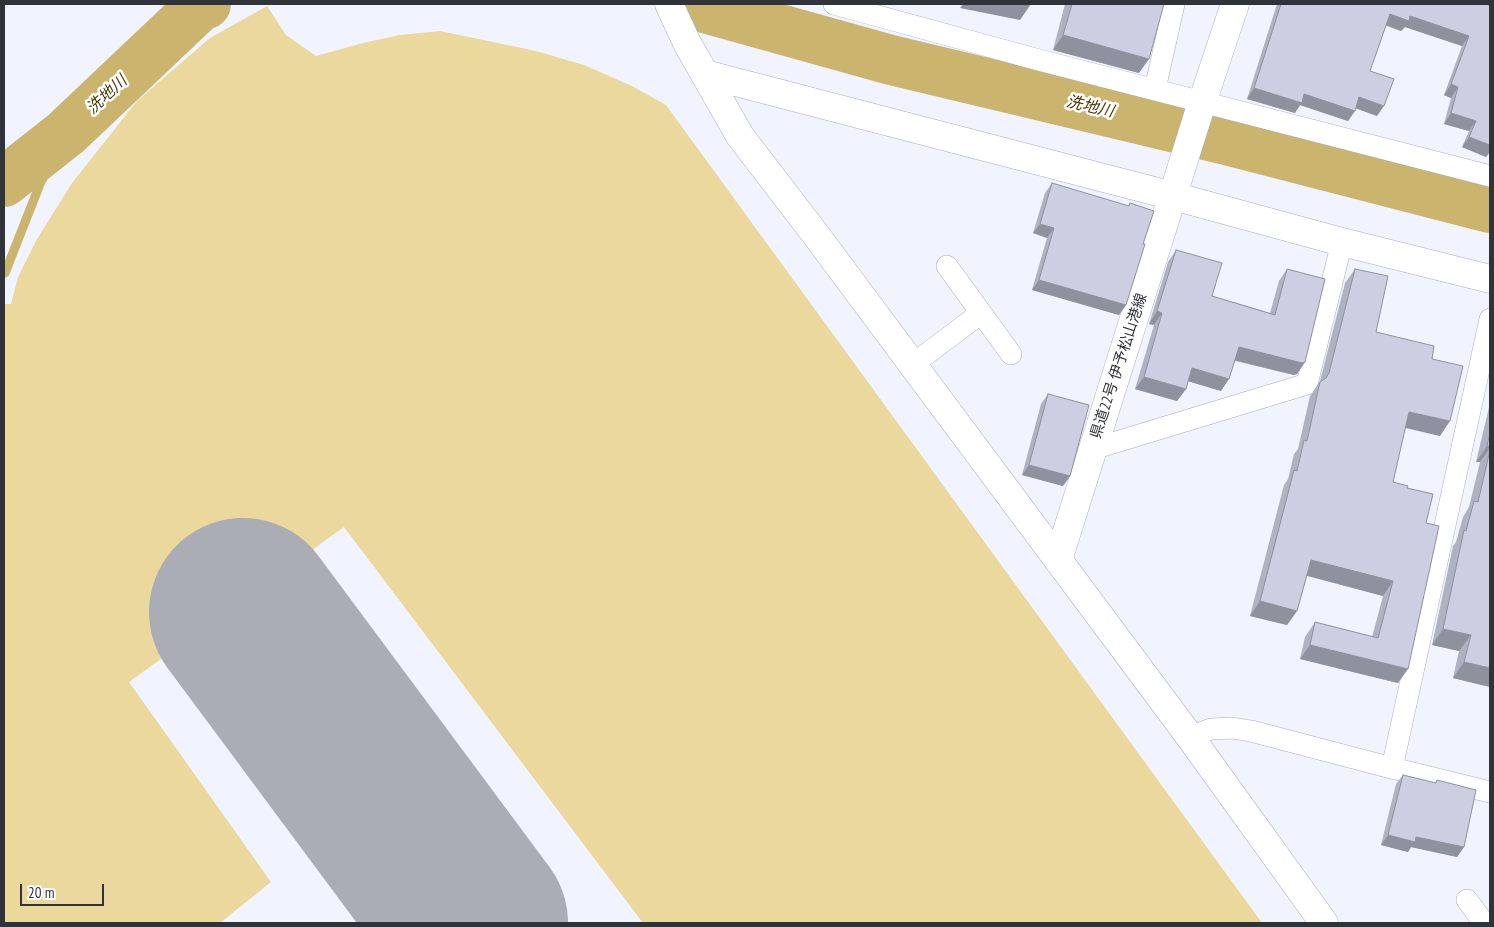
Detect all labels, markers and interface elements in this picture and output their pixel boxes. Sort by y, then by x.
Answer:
water label: 洗地川 [83,72,131,118]
water label: 洗地川 [1064,92,1116,122]
street label: 県道22号 伊予松山港線 [1087,291,1151,441]
scale bar [22,874,106,906]
text: 20 m [28,883,54,902]

